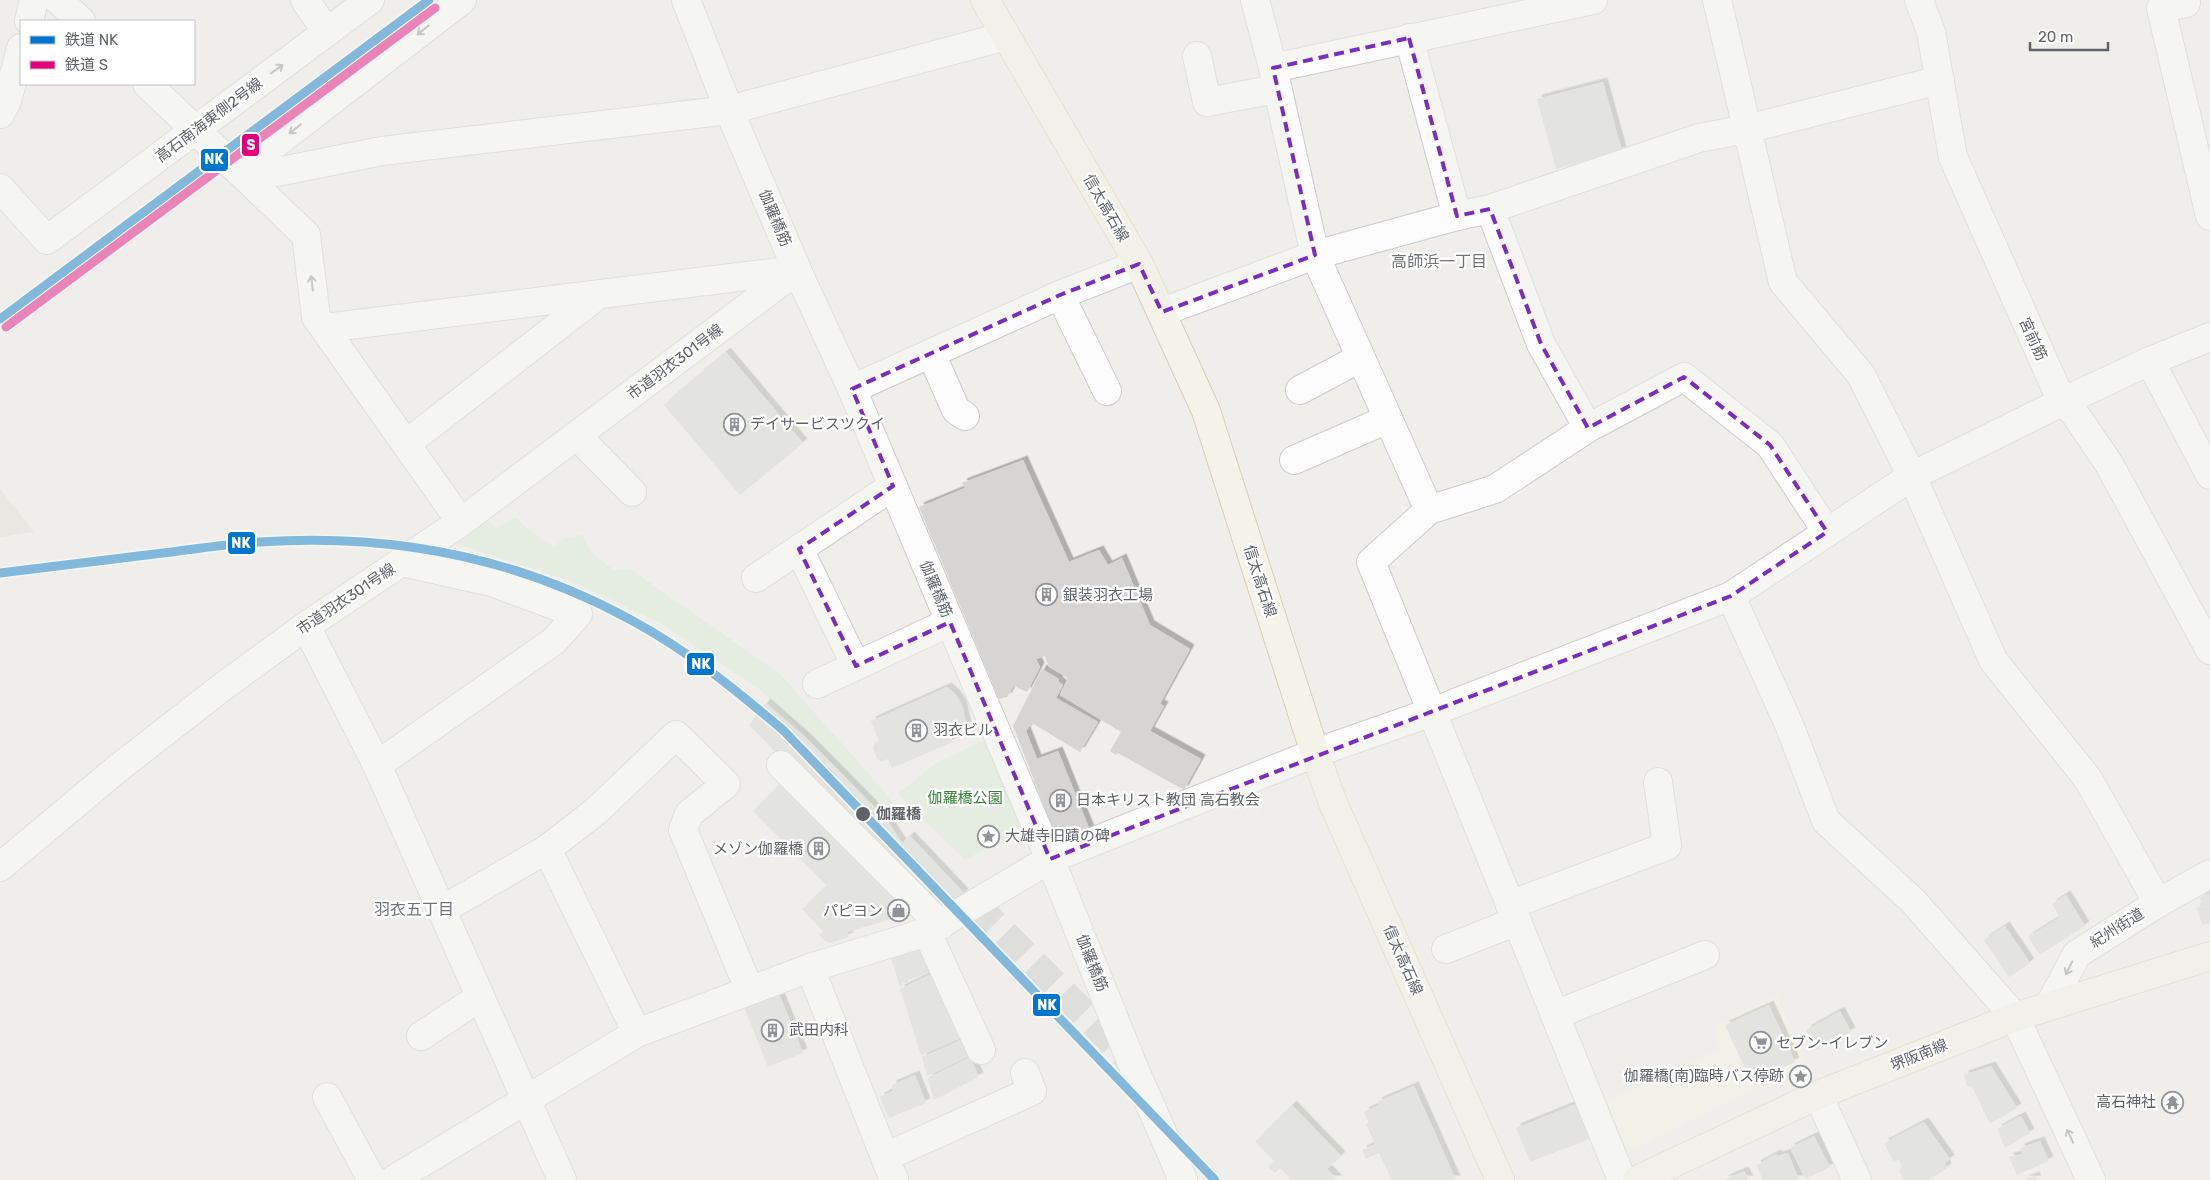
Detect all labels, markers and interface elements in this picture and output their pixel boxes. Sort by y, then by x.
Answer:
legend [20,20,195,85]
scale bar [2030,20,2108,52]
one-way arrow [417,24,430,35]
text: 20 m [2038,28,2073,46]
text: 鉄道 NK [65,31,118,49]
text: 鉄道 S [65,56,108,74]
one-way arrow [270,64,284,74]
street label: 高石南海東側2号線 [152,74,266,166]
one-way arrow [288,124,302,134]
line badge: S [241,133,260,157]
text: S [246,137,256,154]
line badge: NK [200,148,229,172]
text: NK [204,151,224,168]
street label: 信太高石線 [1079,171,1133,245]
street label: 伽羅橋筋 [755,187,795,249]
district label: 高師浜一丁目 [1391,252,1487,271]
one-way arrow [307,275,317,291]
street label: 宮前筋 [2015,315,2051,363]
street label: 市道羽衣301号線 [624,320,726,404]
building icon: デイサービスツクイ [722,412,746,436]
place label: デイサービスツクイ [750,415,885,433]
line badge: NK [227,531,256,555]
text: NK [231,535,251,552]
street label: 信太高石線 [1240,543,1280,619]
street label: 伽羅橋筋 [916,558,956,620]
street label: 市道羽衣301号線 [293,559,399,639]
building icon: 銀装羽衣工場 [1035,583,1059,607]
place label: 銀装羽衣工場 [1063,586,1153,604]
line badge: NK [686,652,715,676]
text: NK [691,656,711,673]
building icon: 羽衣ビル [905,718,929,742]
place label: 羽衣ビル [933,721,993,739]
building icon: 日本キリスト教団 高石教会 [1048,788,1072,812]
park label: 伽羅橋公園 [927,789,1003,807]
place label: 日本キリスト教団 高石教会 [1076,791,1260,809]
marker: 伽羅橋 [854,805,872,823]
place label: 伽羅橋 [876,805,922,823]
place icon: 大雄寺旧蹟の碑 [977,824,1001,848]
place label: 大雄寺旧蹟の碑 [1005,827,1110,845]
building icon: メゾン伽羅橋 [807,837,831,861]
place label: メゾン伽羅橋 [713,840,803,858]
shop icon: パピヨン [887,899,911,923]
district label: 羽衣五丁目 [374,900,454,919]
place label: パピヨン [823,902,883,920]
street label: 紀州街道 [2087,904,2147,952]
street label: 信太高石線 [1380,922,1426,998]
street label: 伽羅橋筋 [1072,932,1112,994]
one-way arrow [2064,960,2073,975]
line badge: NK [1032,993,1061,1017]
text: NK [1037,997,1057,1014]
building icon: 武田内科 [761,1018,785,1042]
place label: 武田内科 [789,1021,849,1039]
supermarket icon: セブン-イレブン [1748,1031,1772,1055]
place label: セブン-イレブン [1776,1034,1888,1052]
street label: 堺阪南線 [1888,1035,1950,1075]
place icon: 伽羅橋(南)臨時バス停跡 [1788,1064,1812,1088]
place label: 伽羅橋(南)臨時バス停跡 [1624,1067,1784,1085]
temple icon: 高石神社 [2160,1090,2184,1114]
place label: 高石神社 [2096,1093,2156,1111]
one-way arrow [2065,1129,2074,1144]

